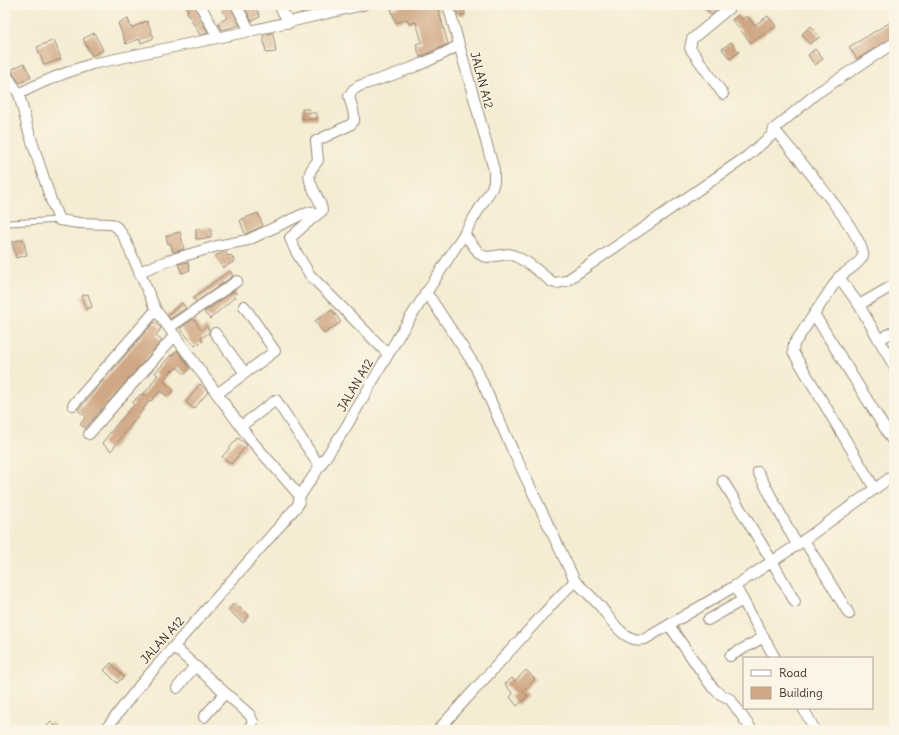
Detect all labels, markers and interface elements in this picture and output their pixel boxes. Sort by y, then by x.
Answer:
street label: JALAN A12 [467,50,497,110]
street label: JALAN A12 [334,356,376,414]
street label: JALAN A12 [137,613,187,667]
legend [743,657,873,709]
text: Road [779,665,807,680]
text: Building [779,685,823,700]

